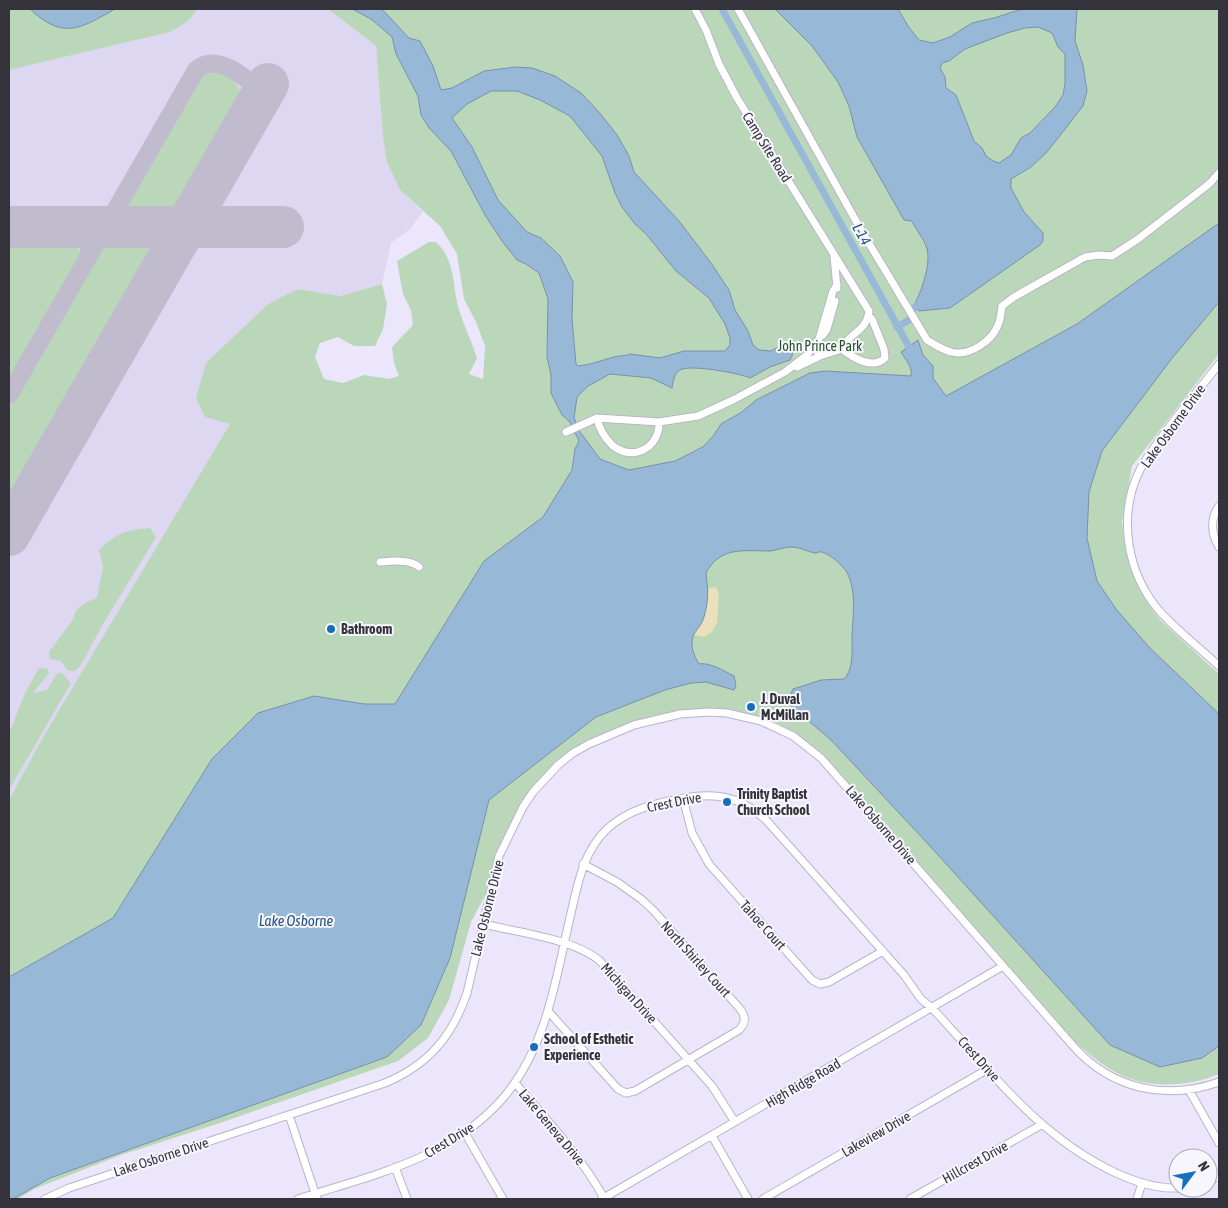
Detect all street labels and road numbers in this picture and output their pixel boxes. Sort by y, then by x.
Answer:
street label: Camp Site Road [739,109,795,185]
street label: Lake Osborne Drive [1137,381,1209,471]
street label: Lake Osborne Drive [843,782,919,868]
street label: Crest Drive [646,789,702,815]
street label: Lake Osborne Drive [467,858,507,958]
street label: Tahoe Court [737,897,789,953]
street label: North Shirley Court [658,918,734,1000]
street label: Michigan Drive [598,959,660,1027]
street label: Crest Drive [955,1033,1003,1085]
street label: High Ridge Road [763,1055,843,1111]
street label: Lake Geneva Drive [516,1086,588,1168]
street label: Lakeview Drive [839,1108,913,1160]
street label: Crest Drive [421,1119,477,1161]
street label: Lake Osborne Drive [112,1134,210,1180]
street label: Hillcrest Drive [939,1137,1011,1187]

